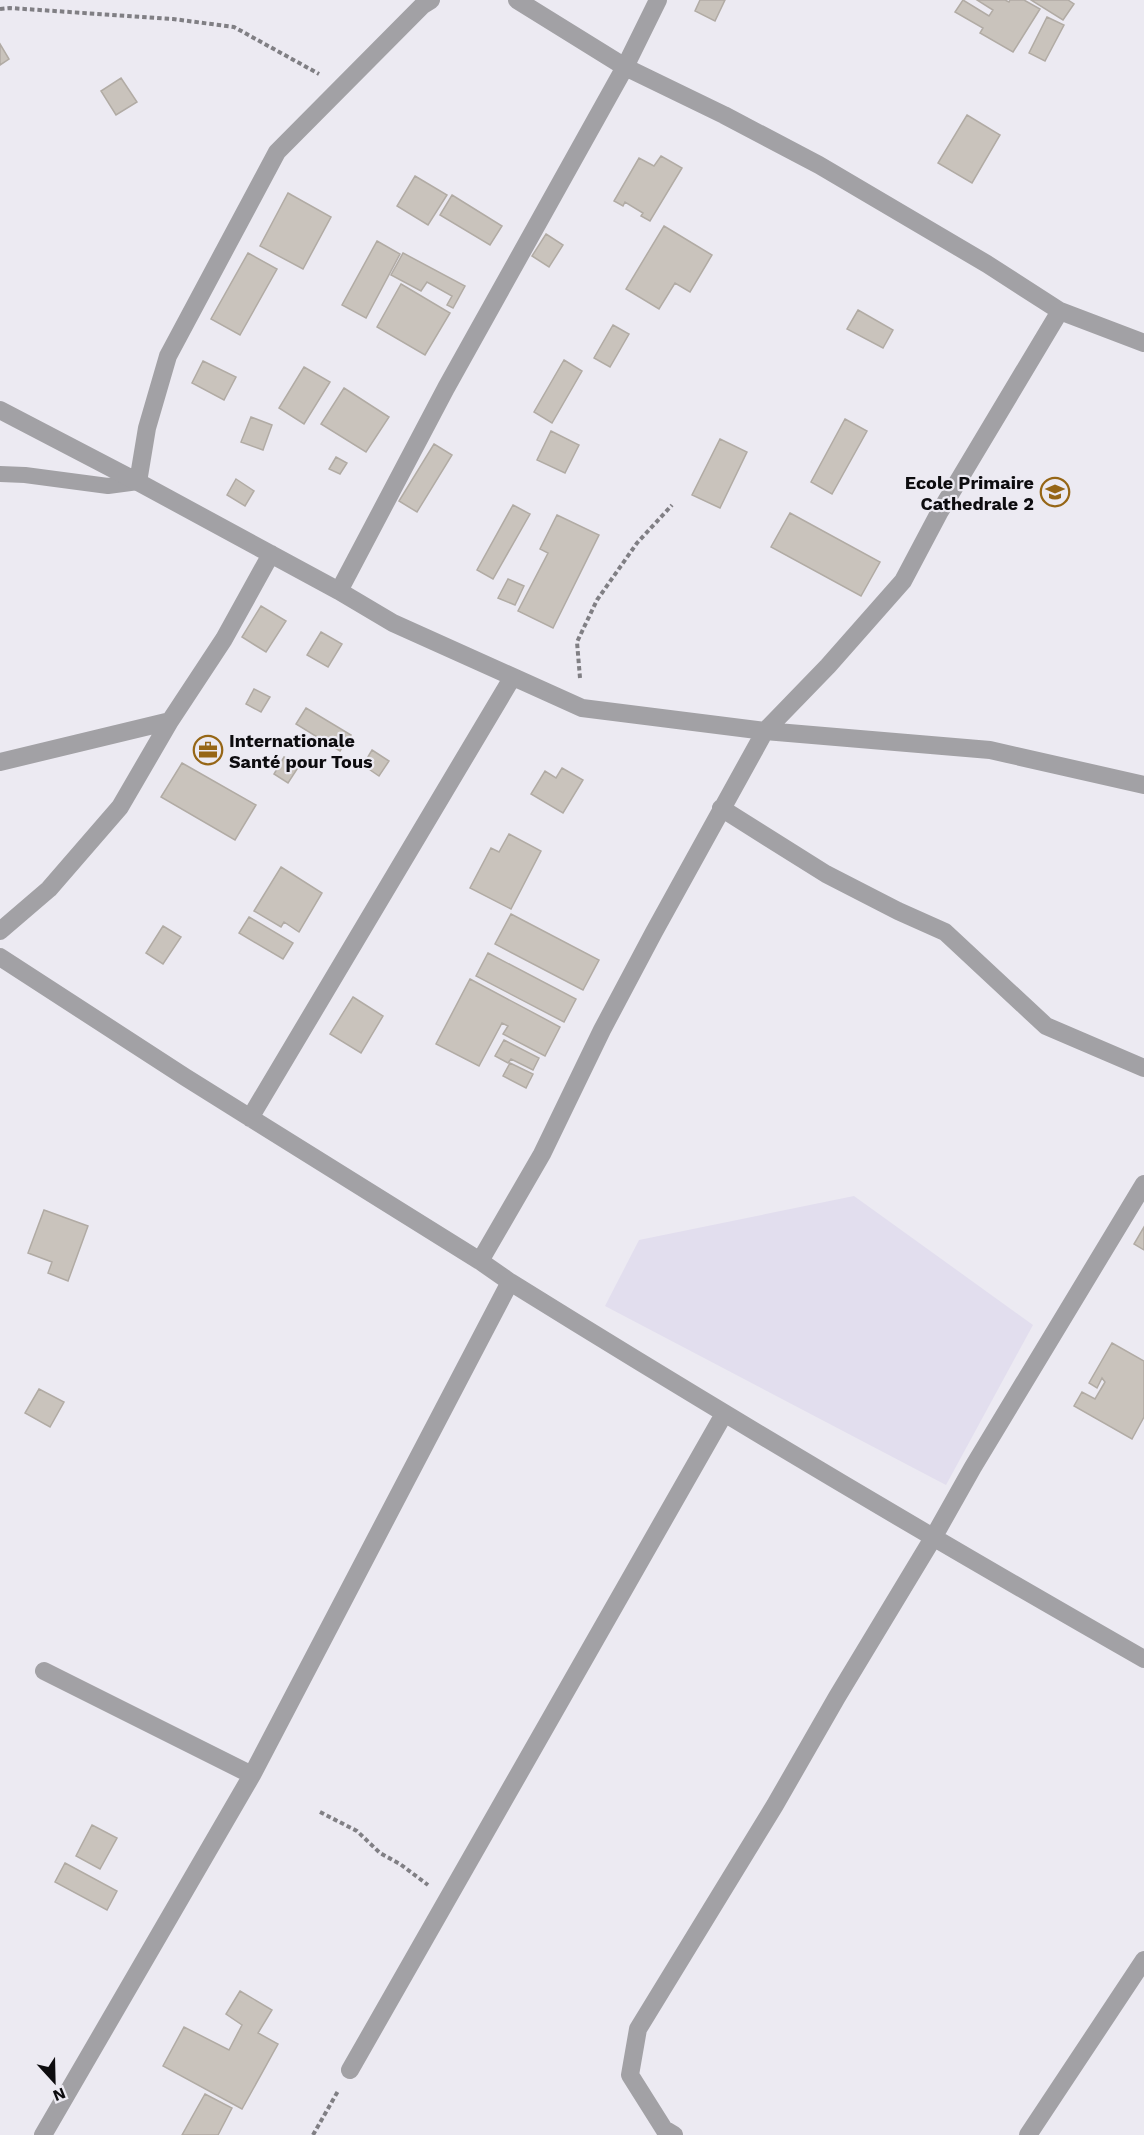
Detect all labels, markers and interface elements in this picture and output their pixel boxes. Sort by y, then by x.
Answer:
place label: Ecole Primaire Cathedrale 2 [905,472,1034,514]
school or university icon: Ecole Primaire Cathedrale 2 [1039,476,1071,508]
place label: Internationale Santé pour Tous [229,730,373,772]
office icon: Internationale Santé pour Tous [192,734,224,766]
north arrow [24,2051,84,2111]
text: N [50,2083,68,2105]

